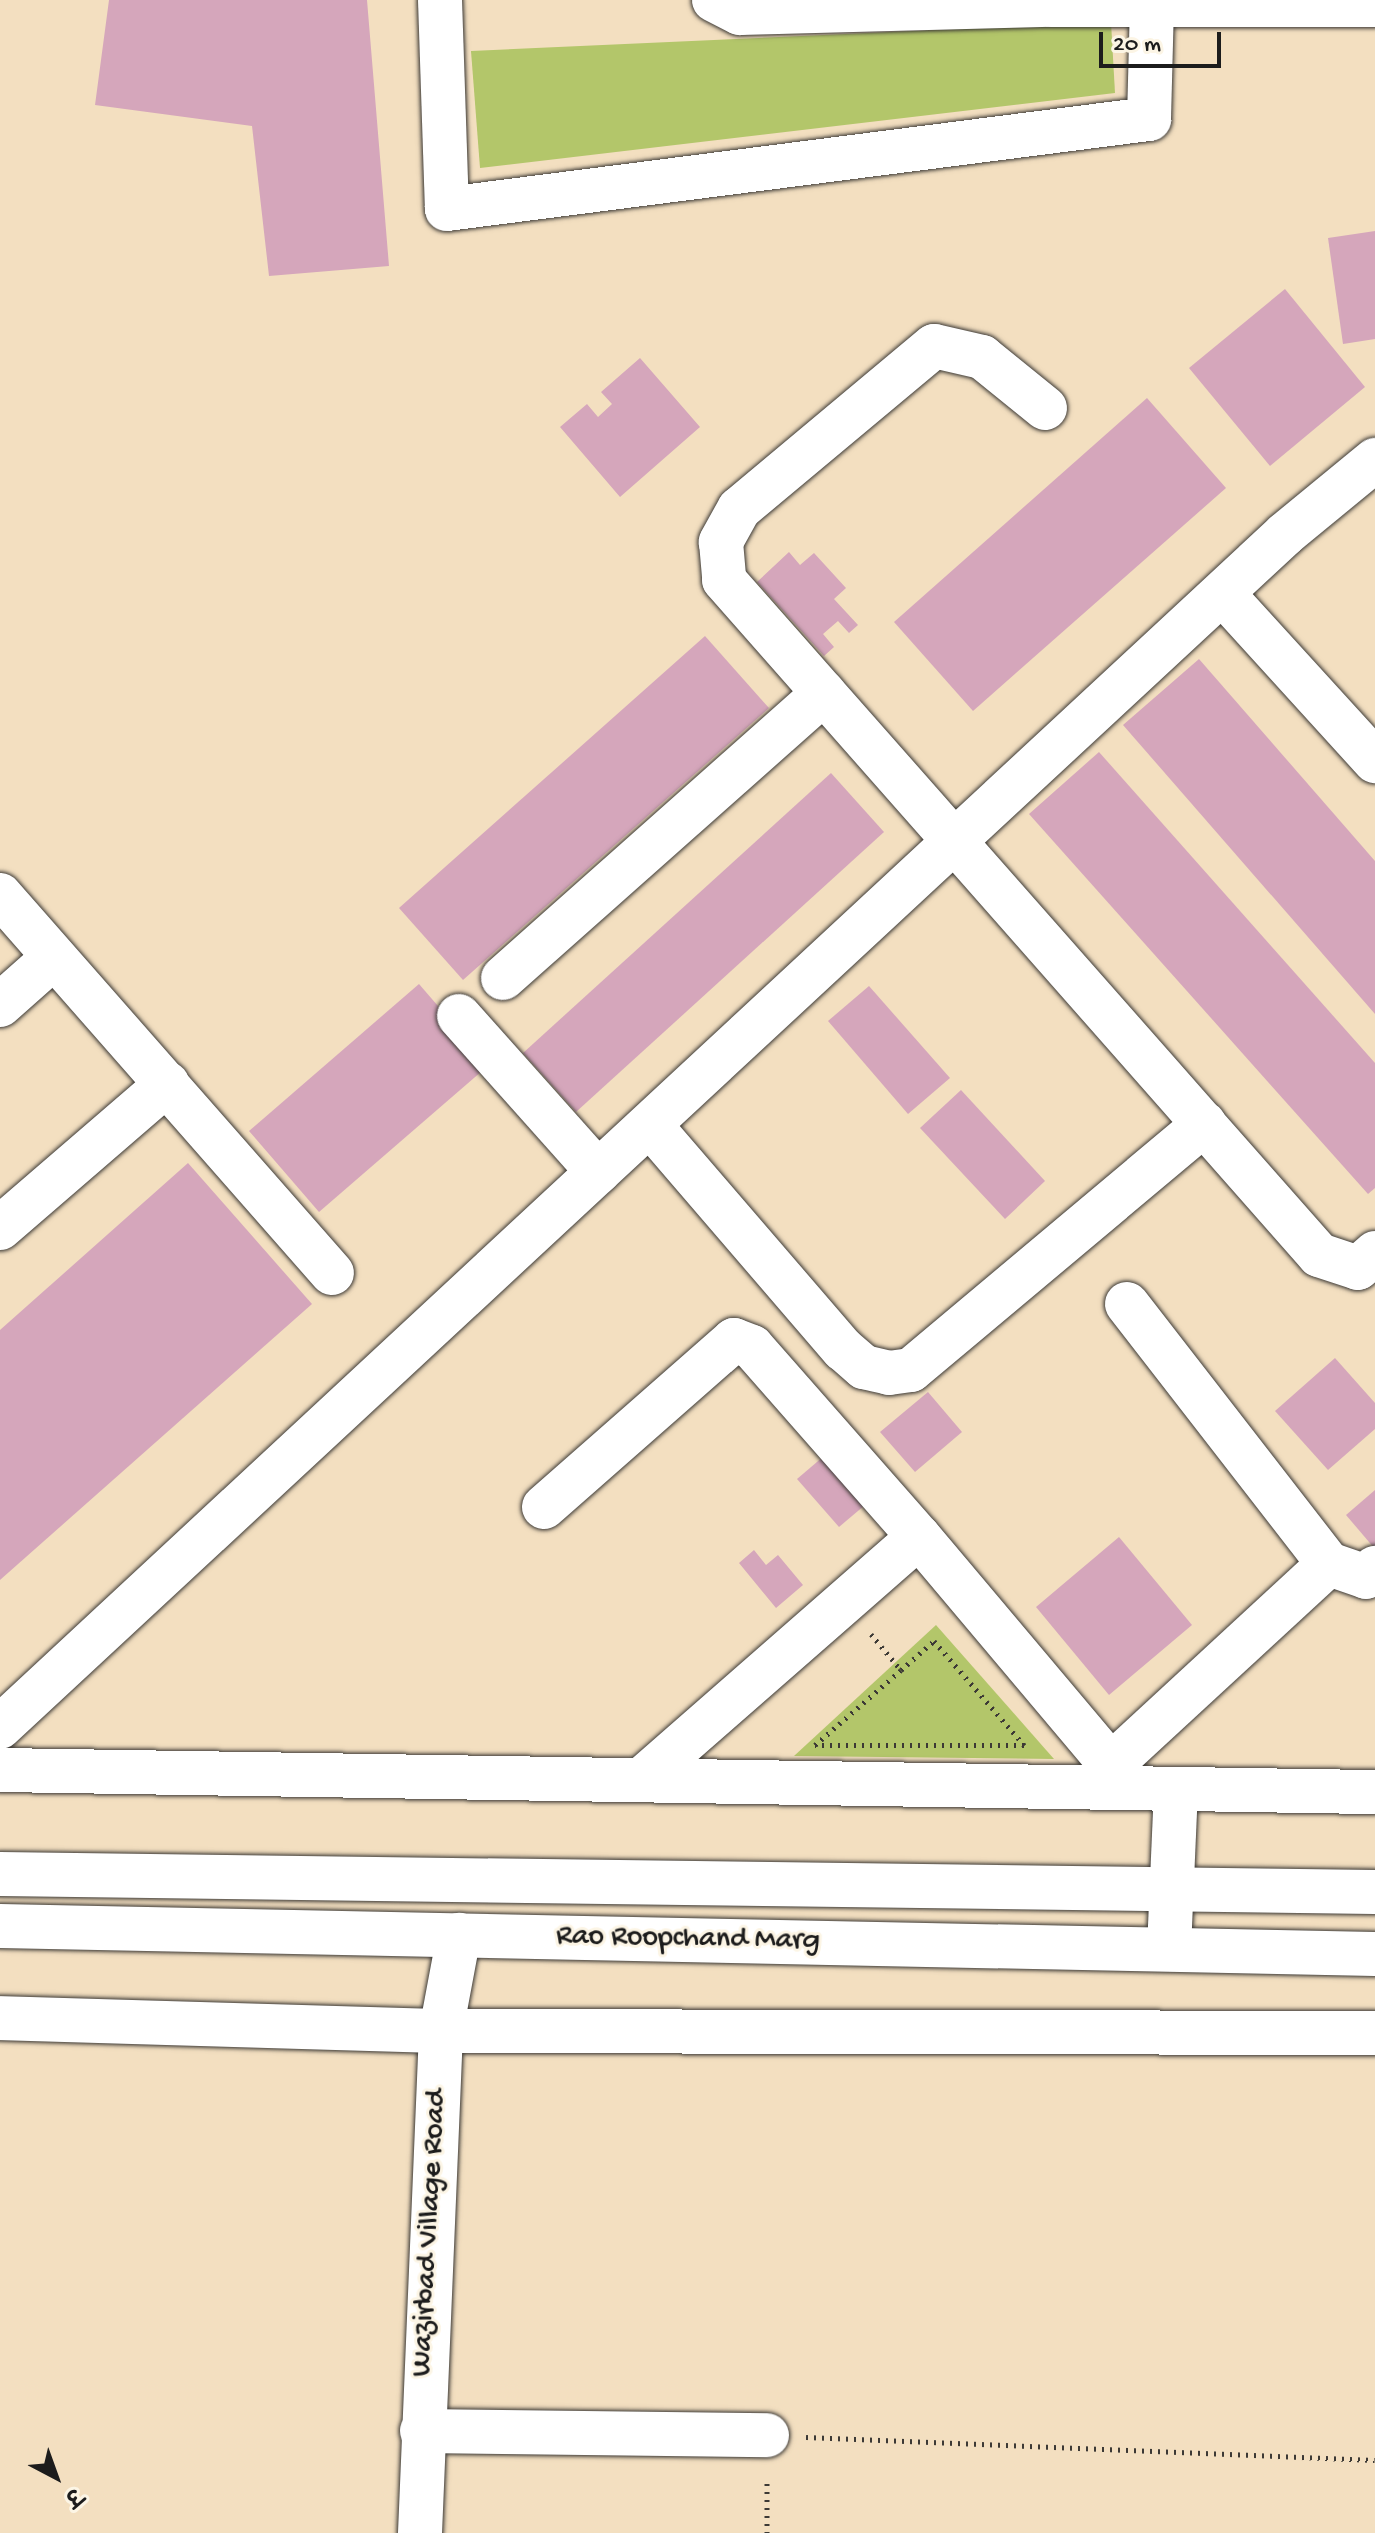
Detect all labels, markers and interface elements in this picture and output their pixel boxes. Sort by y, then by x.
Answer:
scale bar [1103,16,1225,66]
text: 20 m [1113,31,1161,60]
street label: Rao Roopchand Marg [556,1920,820,1960]
street label: Wazirbad Village Road [405,2088,457,2378]
north arrow [16,2437,96,2517]
text: उ [58,2480,86,2510]

